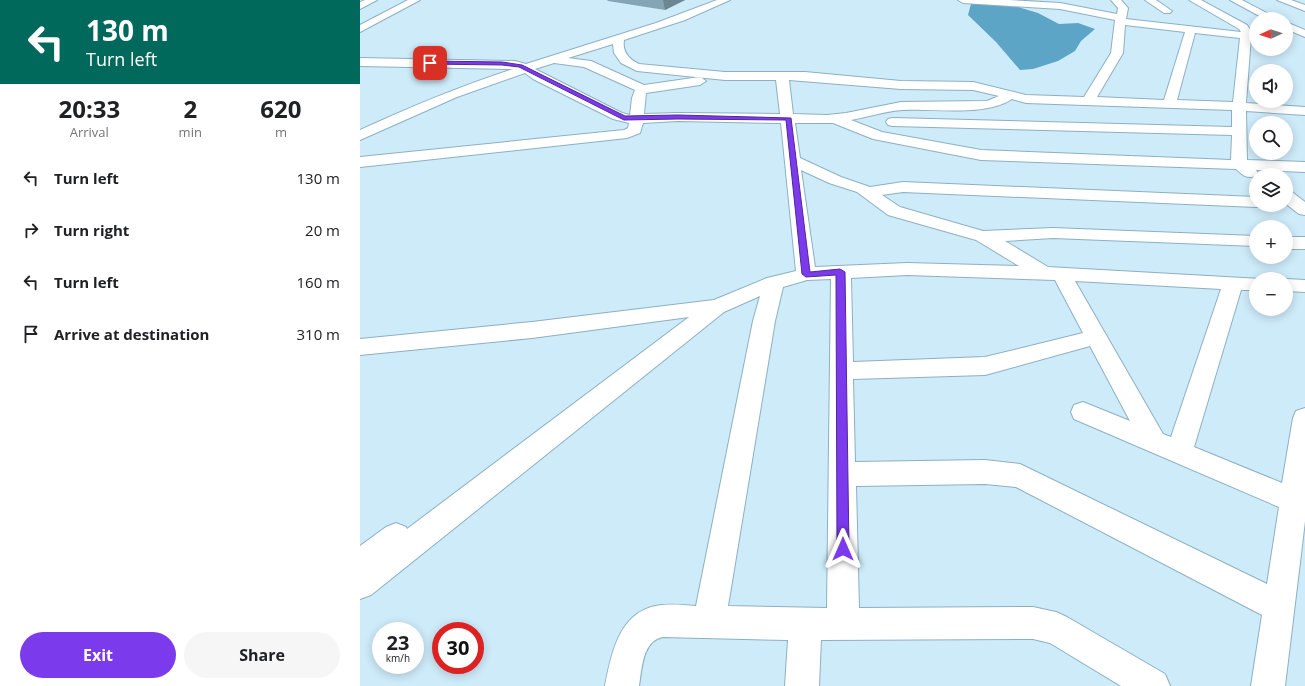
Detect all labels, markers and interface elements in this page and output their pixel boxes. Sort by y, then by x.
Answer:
text: 130 m [86,11,169,49]
north arrow [1249,12,1293,56]
map controls [1249,12,1293,316]
icon: left [20,16,72,68]
pin [413,46,447,80]
text: Turn left [86,47,157,71]
icon: arrive [419,52,441,74]
button: sound [1249,64,1293,108]
text: 20:33 [58,92,120,125]
text: 2 [183,92,197,125]
text: 620 [260,92,302,125]
button: search [1249,116,1293,160]
text: Arrival [70,123,109,141]
text: min [179,123,202,141]
text: m [275,123,287,141]
icon: left [20,167,42,189]
text: Turn left [54,168,119,188]
text: 130 m [296,168,340,188]
button: layers [1249,168,1293,212]
icon: right [20,219,42,241]
text: Turn right [54,220,129,240]
text: 20 m [305,220,340,240]
button: + [1249,220,1293,264]
icon: left [20,271,42,293]
text: Turn left [54,272,119,292]
text: 160 m [296,272,340,292]
button: − [1249,272,1293,316]
icon: arrive [20,323,42,345]
text: Arrive at destination [54,324,209,344]
text: 310 m [296,324,340,344]
position arrow [822,528,864,570]
speed limit sign: 30 [432,622,484,674]
text: 23 [387,629,409,656]
button: Exit [20,632,176,678]
button: Share [184,632,340,678]
text: km/h [386,651,410,665]

